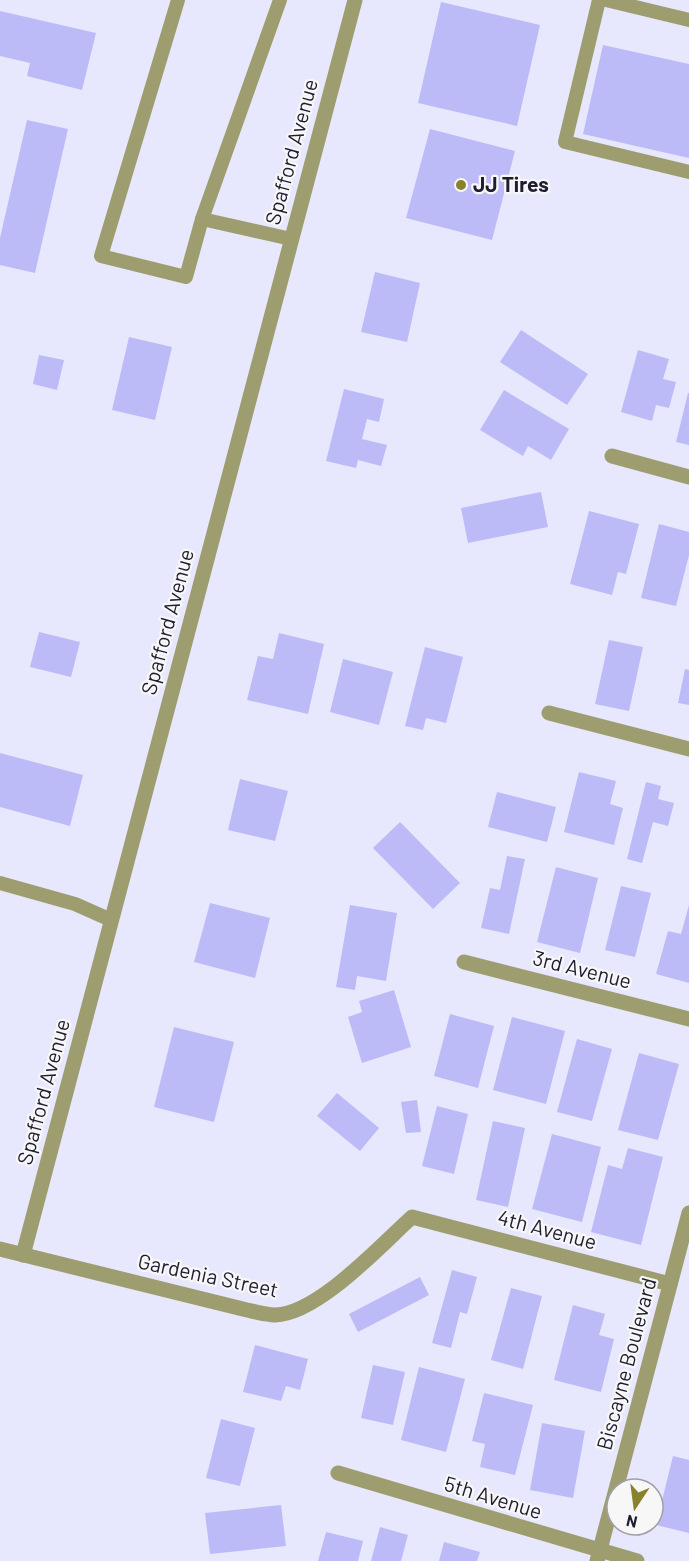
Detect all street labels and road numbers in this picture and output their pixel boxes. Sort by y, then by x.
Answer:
street label: Spafford Avenue [259,76,322,227]
street label: Spafford Avenue [135,546,198,697]
street label: 3rd Avenue [530,944,634,993]
street label: Spafford Avenue [11,1016,74,1167]
street label: 4th Avenue [495,1203,600,1254]
street label: Gardenia Street [136,1247,281,1302]
street label: Biscayne Boulevard [591,1275,661,1453]
street label: 5th Avenue [442,1470,545,1523]

